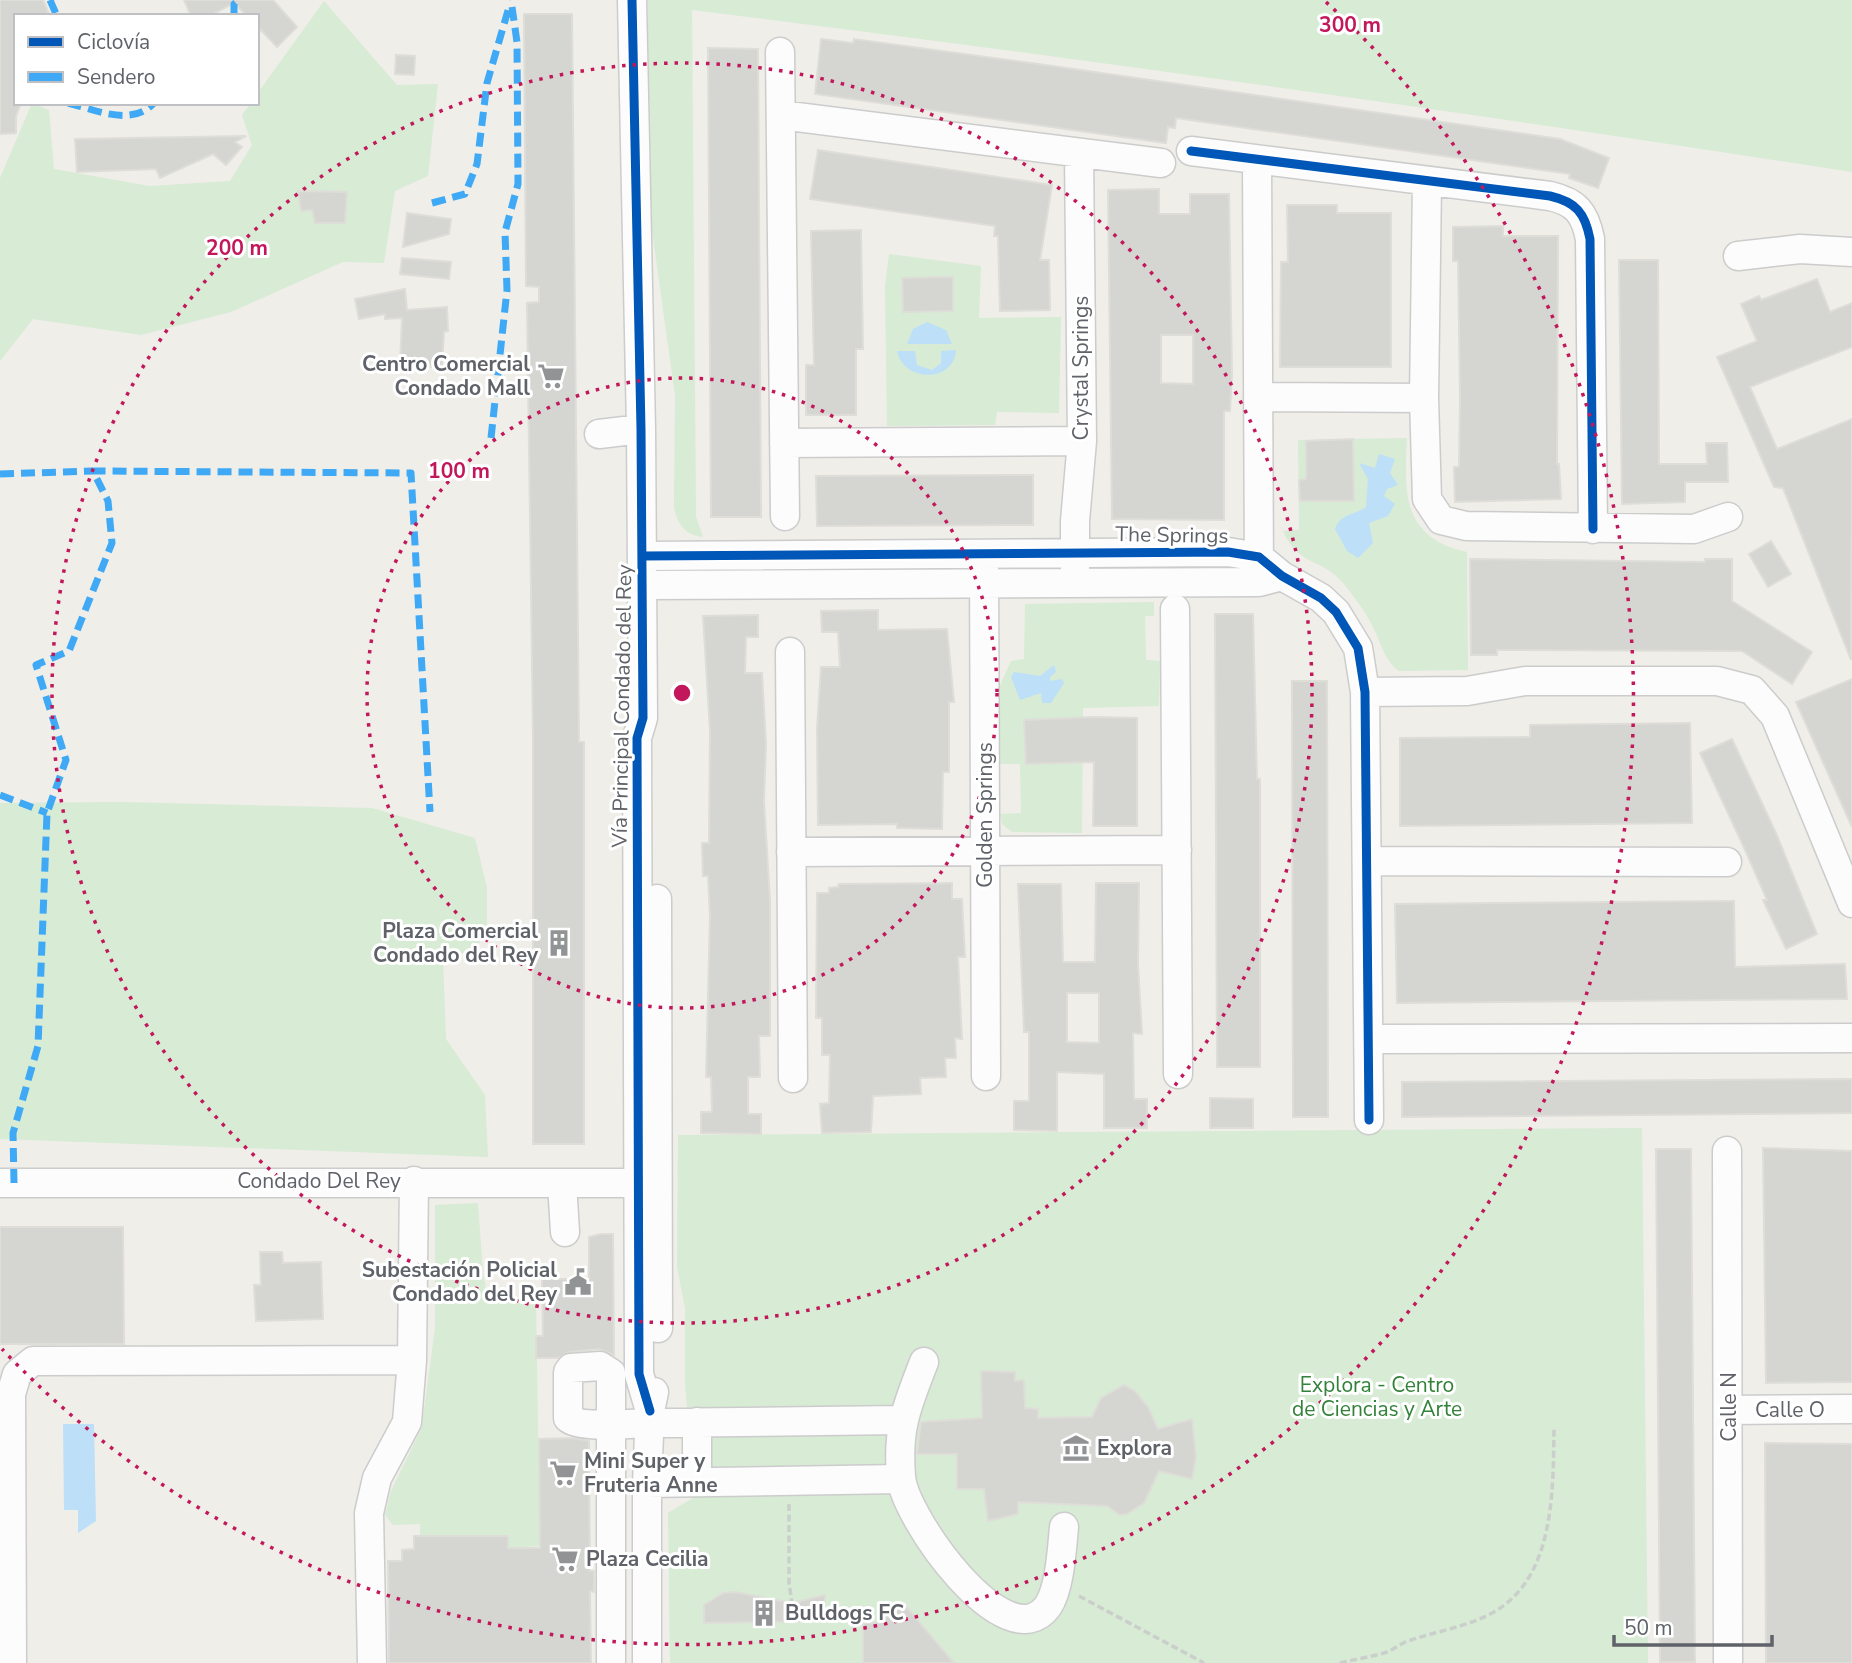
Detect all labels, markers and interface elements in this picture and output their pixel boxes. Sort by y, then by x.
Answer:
text: 300 m [1319,11,1381,39]
legend [14,14,259,105]
text: Ciclovía [77,28,150,56]
text: Sendero [77,63,156,91]
text: 200 m [206,234,268,262]
street label: Crystal Springs [1067,296,1095,440]
place label: Centro Comercial Condado Mall [362,350,530,402]
supermarket icon: Centro Comercial Condado Mall [536,361,566,391]
text: 100 m [428,457,490,485]
street label: The Springs [1115,520,1229,550]
street label: Vía Principal Condado del Rey [606,564,638,849]
centre of rings [670,681,694,705]
street label: Golden Springs [971,742,999,888]
place label: Plaza Comercial Condado del Rey [373,917,539,969]
building icon: Plaza Comercial Condado del Rey [544,928,574,958]
street label: Condado Del Rey [237,1167,401,1195]
place label: Subestación Policial Condado del Rey [362,1256,558,1308]
public building icon: Subestación Policial Condado del Rey [563,1267,593,1297]
park label: Explora - Centro de Ciencias y Arte [1292,1371,1462,1423]
street label: Calle N [1715,1372,1743,1442]
street label: Calle O [1755,1396,1825,1424]
museum icon: Explora [1061,1433,1091,1463]
place label: Explora [1097,1434,1172,1462]
place label: Mini Super y Fruteria Anne [584,1447,718,1499]
supermarket icon: Mini Super y Fruteria Anne [548,1458,578,1488]
supermarket icon: Plaza Cecilia [550,1544,580,1574]
place label: Plaza Cecilia [586,1545,709,1573]
building icon: Bulldogs FC [749,1598,779,1628]
place label: Bulldogs FC [785,1599,904,1627]
scale bar [1614,1604,1772,1648]
text: 50 m [1624,1614,1673,1642]

